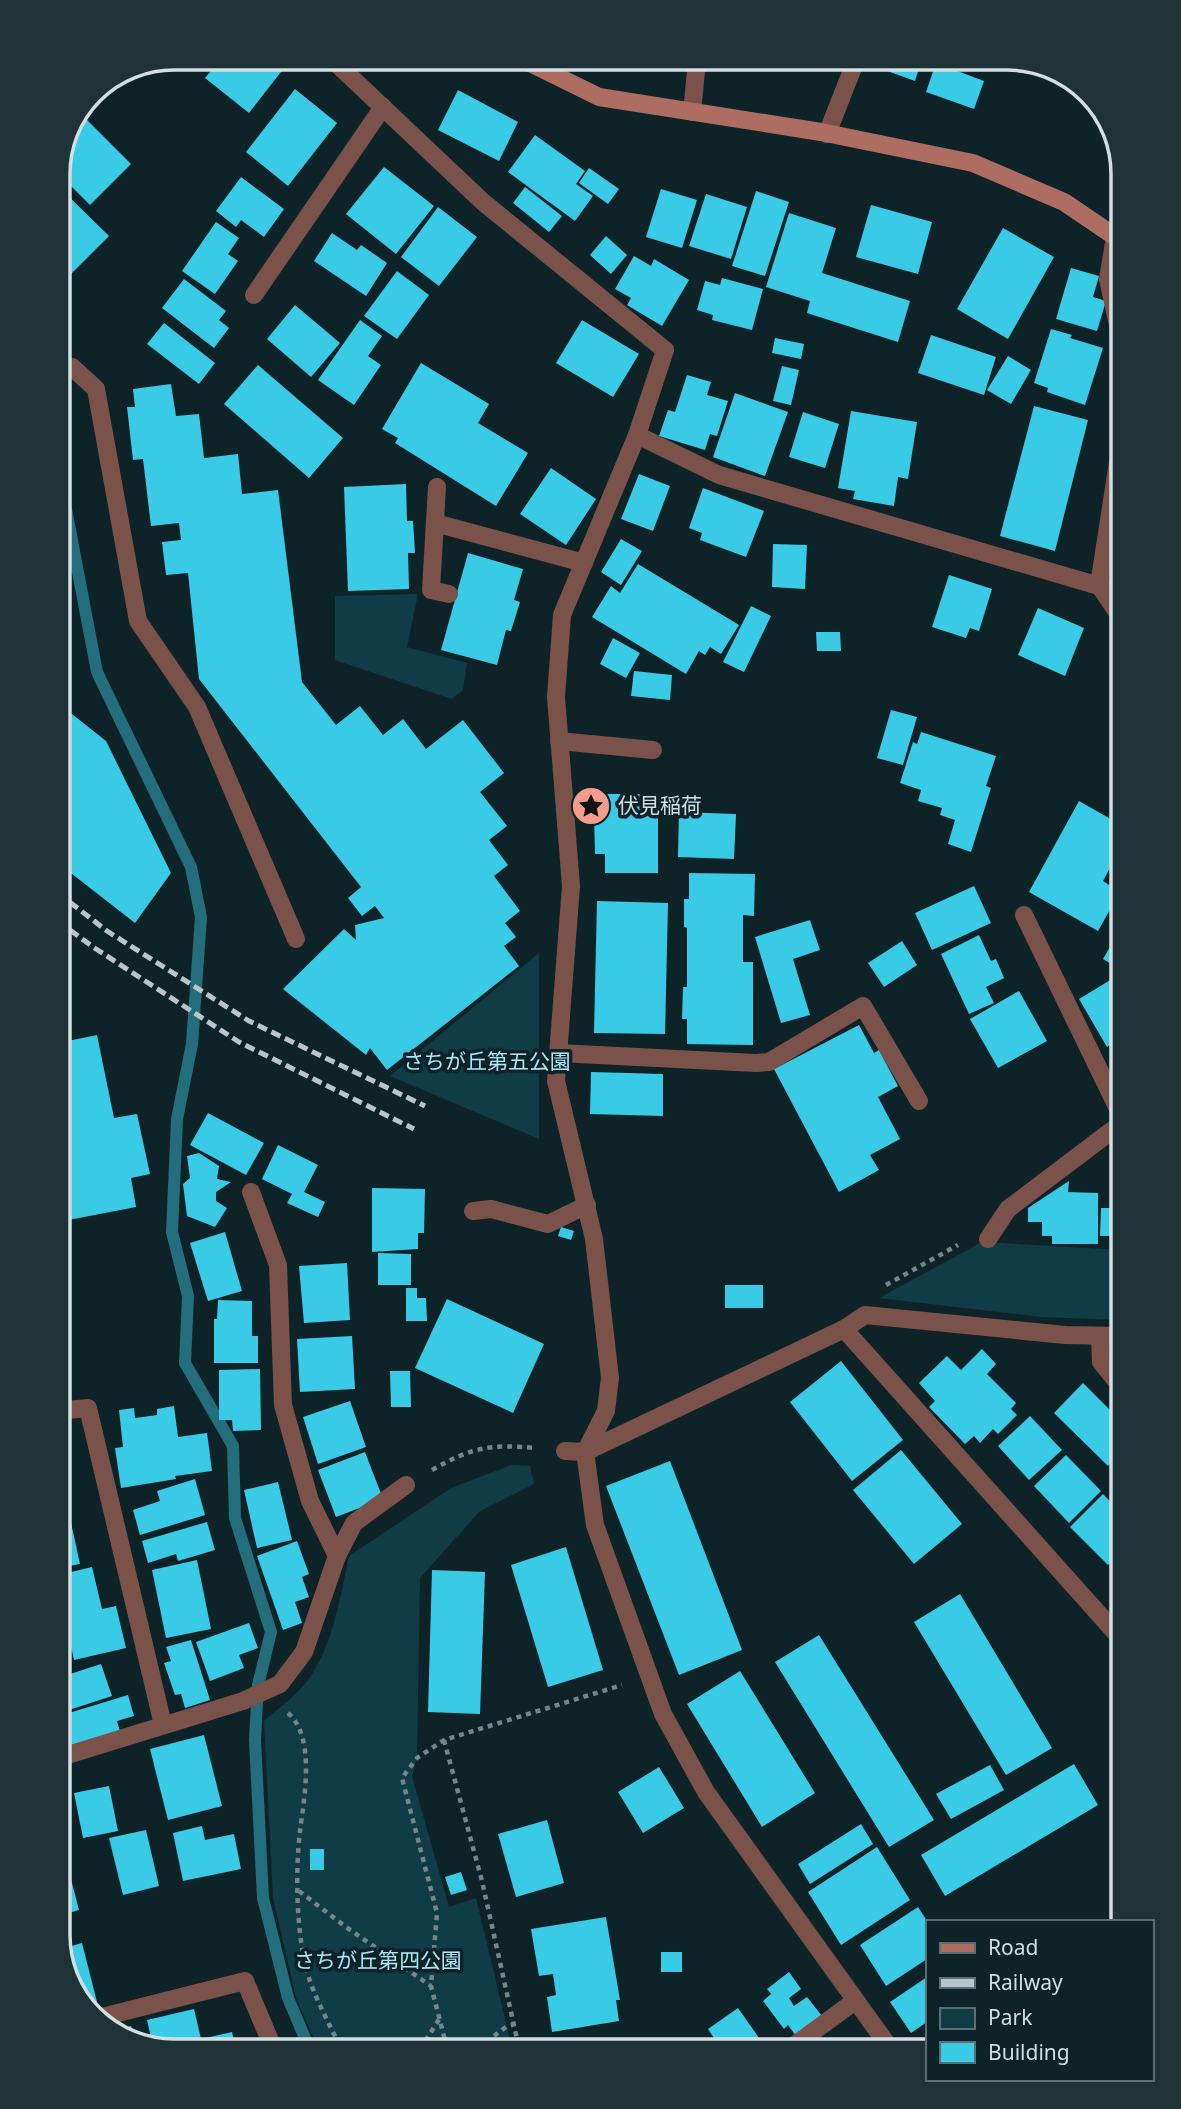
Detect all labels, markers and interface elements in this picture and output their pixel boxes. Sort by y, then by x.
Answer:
place icon: 伏見稲荷 [570,785,612,827]
place label: 伏見稲荷 [618,791,702,819]
park label: さちが丘第五公園 [403,1047,571,1075]
legend [926,1920,1153,2081]
text: Road [988,1933,1038,1961]
park label: さちが丘第四公園 [294,1946,462,1974]
text: Railway [988,1968,1063,1996]
text: Park [988,2003,1033,2031]
text: Building [988,2038,1070,2066]

